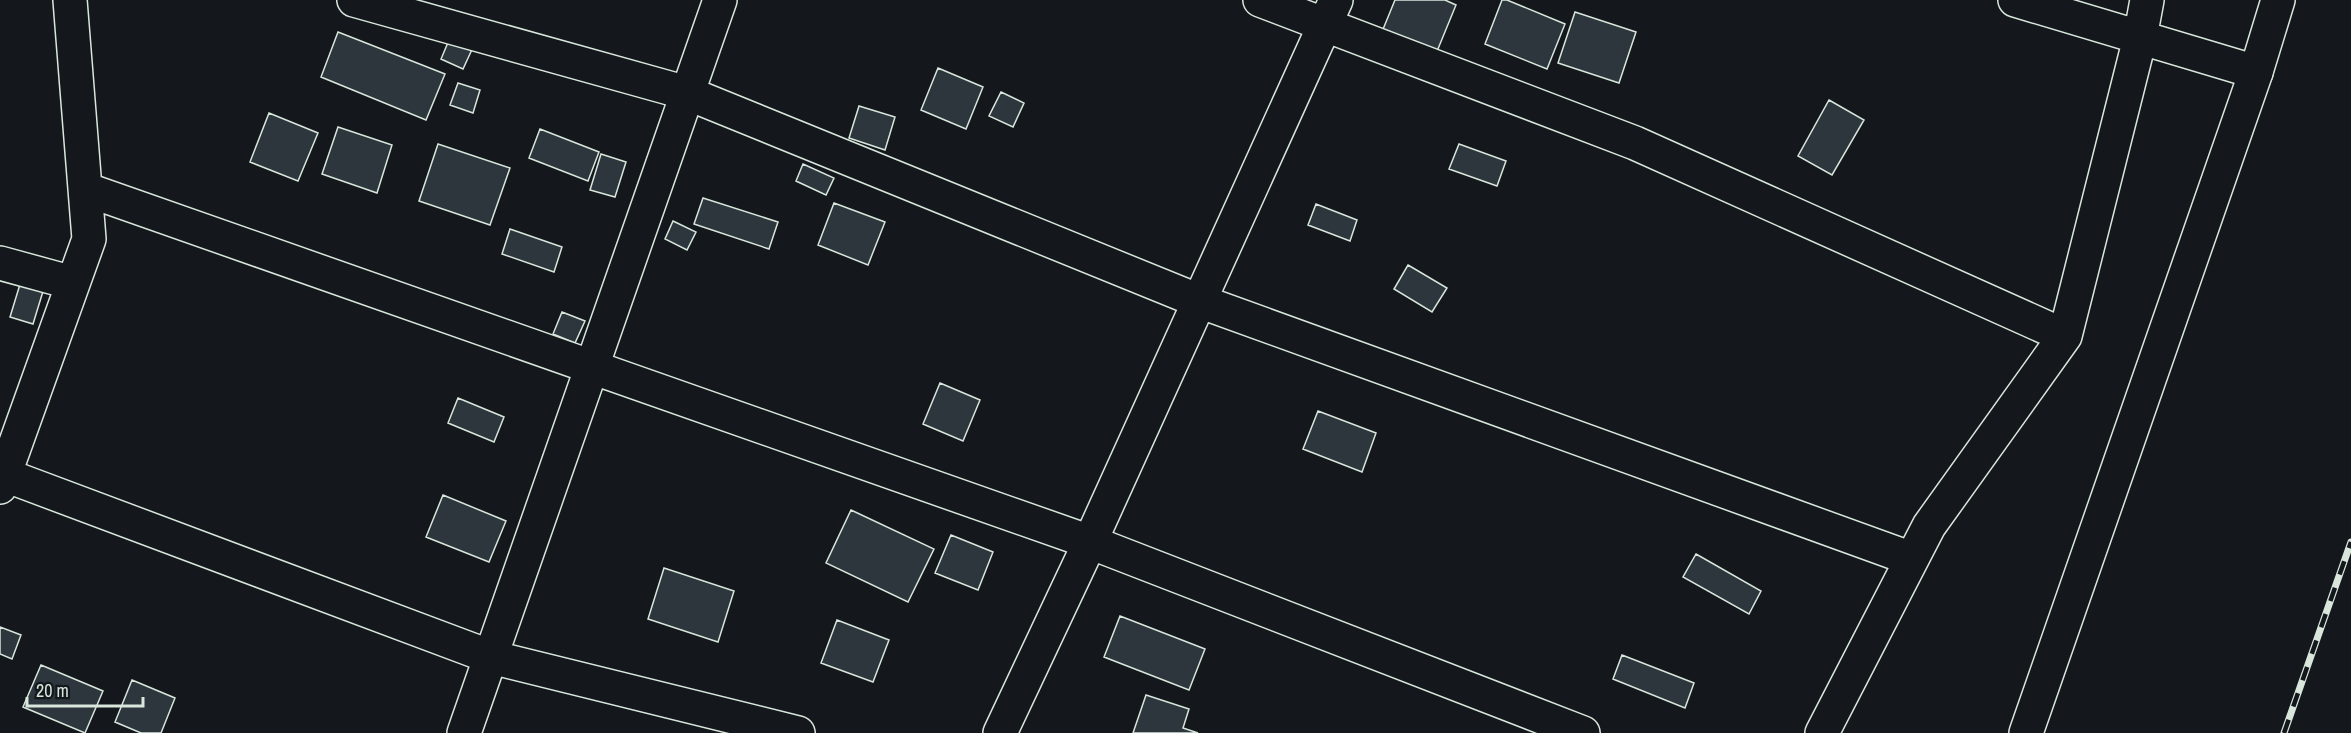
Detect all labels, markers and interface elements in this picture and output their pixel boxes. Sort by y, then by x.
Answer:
scale bar [27,670,142,708]
text: 20 m [36,678,69,703]

